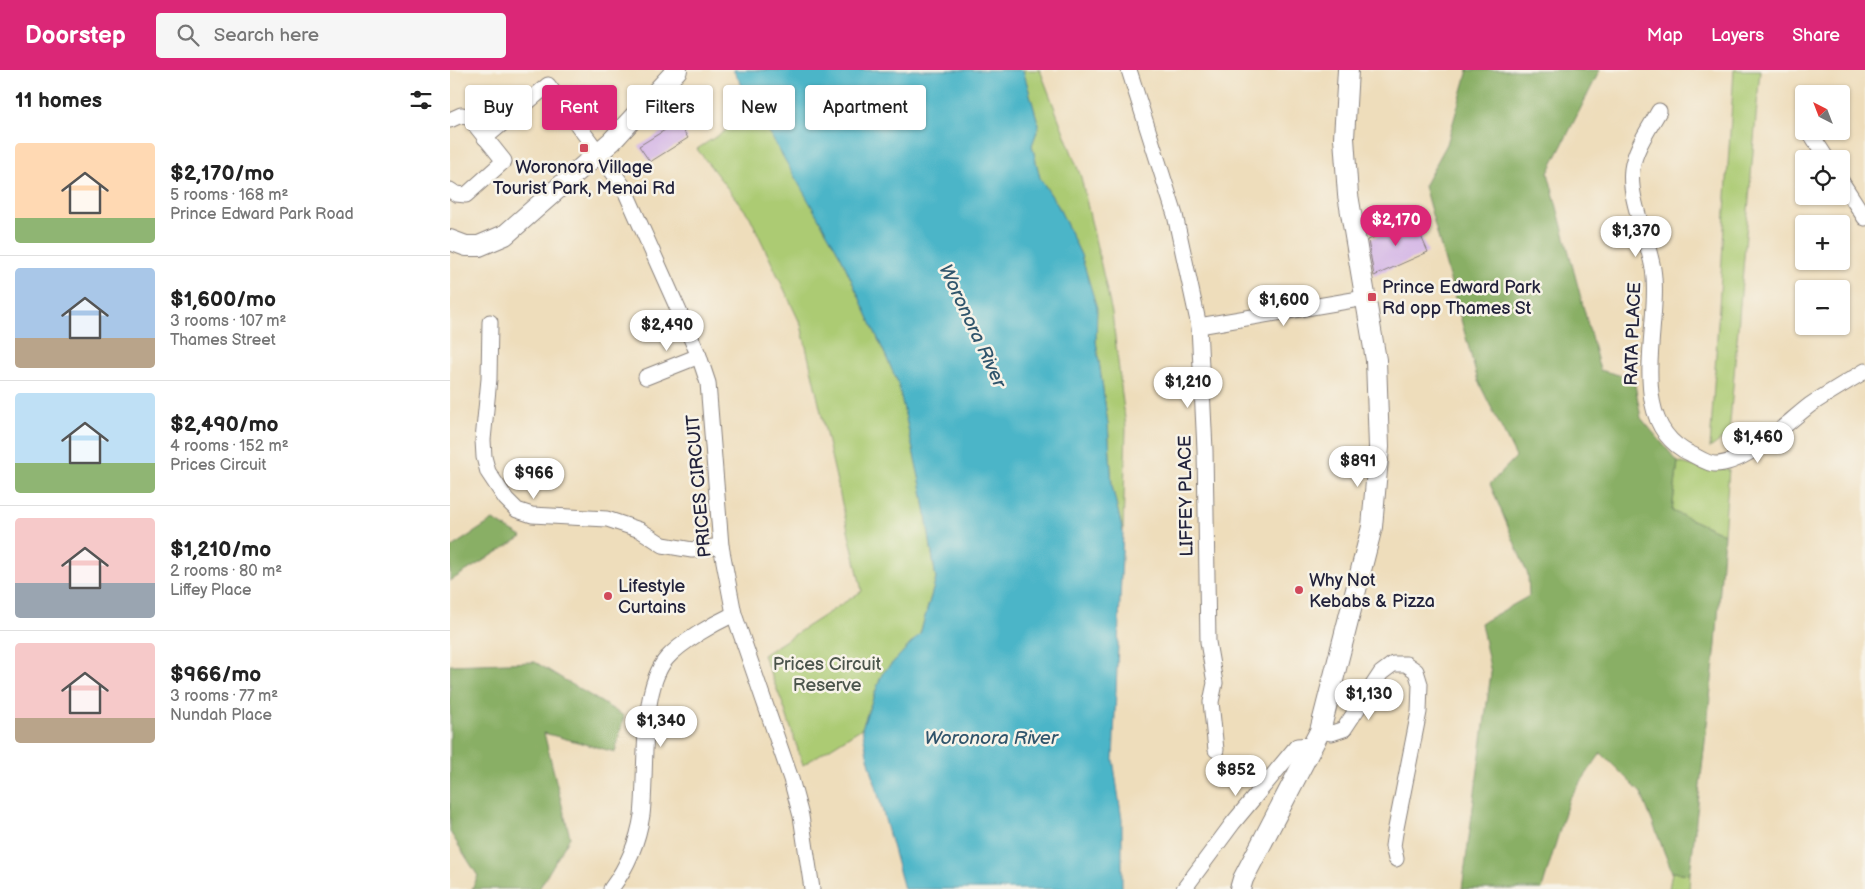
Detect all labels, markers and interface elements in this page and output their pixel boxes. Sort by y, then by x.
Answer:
search box [156,13,506,58]
text: Doorstep [25,21,126,50]
icon: search [174,21,202,49]
text: Search here [214,24,319,47]
text: Map [1647,25,1683,46]
text: Layers [1711,25,1764,46]
text: Share [1792,25,1840,46]
chip: Buy [465,85,532,130]
chip: Rent [542,85,617,130]
chip: Filters [627,85,713,130]
chip: New [723,85,795,130]
chip: Apartment [805,85,926,130]
north arrow [1795,85,1850,140]
map controls [1795,85,1850,335]
icon: filters [407,86,435,114]
text: 11 homes [15,88,102,113]
marker: Woronora Village Tourist Park, Menai Rd [578,142,590,154]
button: locate [1795,150,1850,205]
place label: Woronora Village Tourist Park, Menai Rd [493,157,675,199]
text: $2,170/mo [170,161,274,186]
icon: home [55,163,115,223]
text: 5 rooms · 168 m² [170,186,288,205]
pin: $2,170 [1355,204,1437,247]
text: Prince Edward Park Road [170,205,354,224]
text: $2,170 [1371,211,1421,230]
button: + [1795,215,1850,270]
pin: $1,370 [1595,216,1677,258]
text: $1,370 [1612,222,1660,241]
water label: Woronora River [933,261,1011,392]
place label: Prince Edward Park Rd opp Thames St [1382,277,1541,319]
button: − [1795,280,1850,335]
street label: RATA PLACE [1621,282,1645,386]
pin: $1,600 [1243,284,1325,327]
text: $1,600/mo [170,287,276,312]
icon: home [55,288,115,348]
text: $1,600 [1259,291,1309,310]
marker: Prince Edward Park Rd opp Thames St [1366,291,1378,303]
pin: $2,490 [626,310,708,352]
text: 3 rooms · 107 m² [170,312,286,331]
text: $2,490 [641,316,693,335]
text: Thames Street [170,331,276,350]
pin: $1,210 [1147,366,1229,409]
text: $1,210 [1165,373,1211,392]
text: $2,490/mo [170,412,279,437]
icon: home [55,413,115,473]
street label: PRICES CIRCUIT [682,413,716,558]
pin: $1,460 [1717,422,1799,464]
text: $1,460 [1733,428,1783,447]
street label: LIFFEY PLACE [1174,435,1198,557]
text: 4 rooms · 152 m² [170,437,289,456]
pin: $891 [1328,446,1388,488]
text: $891 [1340,452,1376,471]
text: Prices Circuit [170,456,266,475]
pin: $966 [504,458,564,500]
text: $966 [514,464,554,483]
text: $1,210/mo [170,537,271,562]
icon: home [55,538,115,598]
text: 2 rooms · 80 m² [170,562,282,581]
place label: Why Not Kebabs & Pizza [1309,570,1435,612]
place label: Lifestyle Curtains [618,576,686,618]
text: Liffey Place [170,581,251,600]
marker: Why Not Kebabs & Pizza [1293,584,1305,596]
marker: Lifestyle Curtains [602,590,614,602]
park label: Prices Circuit Reserve [773,654,882,696]
text: $966/mo [170,662,261,687]
icon: home [55,663,115,723]
pin: $1,130 [1328,678,1410,721]
text: $1,130 [1346,685,1392,704]
text: 3 rooms · 77 m² [170,687,278,706]
text: Nundah Place [170,706,272,725]
pin: $1,340 [620,706,702,748]
text: $1,340 [636,712,686,731]
water label: Woronora River [924,727,1059,750]
pin: $852 [1206,754,1266,797]
text: $852 [1217,761,1255,780]

